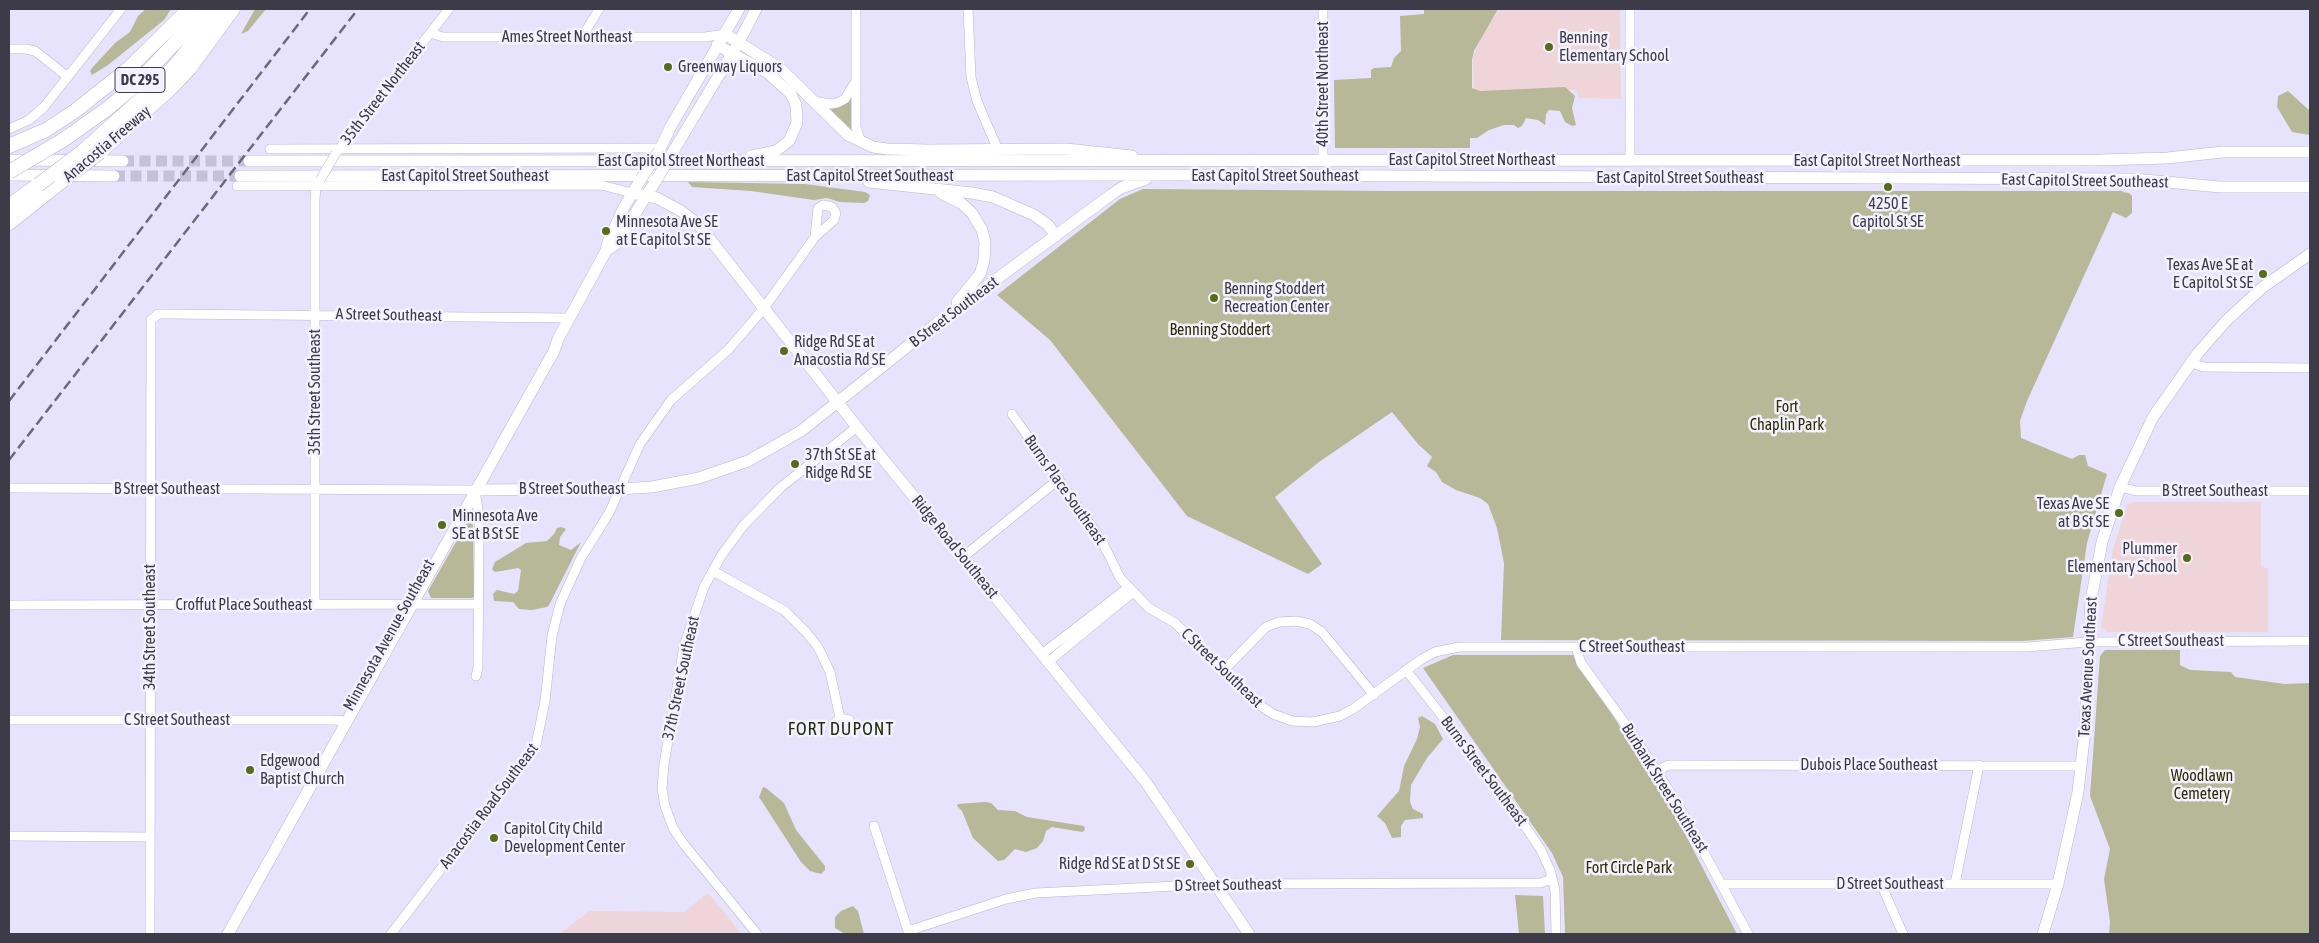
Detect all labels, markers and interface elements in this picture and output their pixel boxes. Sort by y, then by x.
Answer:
street label: 40th Street Northeast [1313,21,1333,147]
street label: Ames Street Northeast [502,27,632,47]
place label: Benning Elementary School [1559,28,1669,66]
street label: 35th Street Northeast [337,38,429,148]
marker: Benning Elementary School [1543,41,1555,53]
place label: Greenway Liquors [678,57,782,77]
marker: Greenway Liquors [662,61,674,73]
road number: DC 295 [115,68,165,92]
street label: Anacostia Freeway [59,102,155,186]
street label: East Capitol Street Northeast [1388,150,1556,170]
street label: East Capitol Street Northeast [597,151,765,171]
street label: East Capitol Street Northeast [1793,151,1961,171]
street label: East Capitol Street Southeast [381,166,549,186]
street label: East Capitol Street Southeast [786,166,954,186]
street label: East Capitol Street Southeast [1191,166,1359,186]
street label: East Capitol Street Southeast [1596,168,1764,188]
street label: East Capitol Street Southeast [2001,170,2169,192]
marker: 4250 E Capitol St SE [1882,181,1894,193]
place label: 4250 E Capitol St SE [1852,194,1924,232]
place label: Minnesota Ave SE at E Capitol St SE [616,212,718,250]
marker: Minnesota Ave SE at E Capitol St SE [600,225,612,237]
place label: Texas Ave SE at E Capitol St SE [2167,255,2253,293]
marker: Texas Ave SE at E Capitol St SE [2257,268,2269,280]
street label: B Street Southeast [906,272,1002,352]
place label: Benning Stoddert Recreation Center [1224,279,1329,317]
marker: Benning Stoddert Recreation Center [1208,292,1220,304]
street label: A Street Southeast [336,304,442,326]
park label: Benning Stoddert [1169,320,1271,340]
street label: 35th Street Southeast [305,329,325,455]
place label: Ridge Rd SE at Anacostia Rd SE [794,332,885,370]
marker: Ridge Rd SE at Anacostia Rd SE [778,345,790,357]
park label: Fort Chaplin Park [1750,397,1824,435]
street label: Burns Place Southeast [1020,431,1110,549]
place label: 37th St SE at Ridge Rd SE [805,445,876,483]
marker: 37th St SE at Ridge Rd SE [789,458,801,470]
street label: B Street Southeast [114,479,220,499]
street label: B Street Southeast [519,479,625,499]
street label: B Street Southeast [2162,481,2268,501]
street label: Ridge Road Southeast [907,491,1003,603]
place label: Texas Ave SE at B St SE [2037,494,2109,532]
place label: Minnesota Ave SE at B St SE [452,506,538,544]
marker: Texas Ave SE at B St SE [2113,507,2125,519]
marker: Minnesota Ave SE at B St SE [436,519,448,531]
place label: Plummer Elementary School [2067,539,2177,577]
marker: Plummer Elementary School [2181,552,2193,564]
street label: Minnesota Avenue Southeast [339,556,439,714]
street label: 34th Street Southeast [140,564,160,690]
street label: Croffut Place Southeast [176,595,312,615]
street label: Texas Avenue Southeast [2075,596,2101,738]
street label: 37th Street Southeast [658,614,704,742]
street label: C Street Southeast [1177,624,1267,712]
street label: C Street Southeast [2118,631,2224,651]
street label: C Street Southeast [1579,637,1685,657]
street label: C Street Southeast [124,710,230,730]
street label: Burns Street Southeast [1437,712,1531,830]
district label: FORT DUPONT [786,718,896,740]
street label: Burbank Street Southeast [1617,720,1713,856]
street label: Anacostia Road Southeast [436,739,542,873]
place label: Edgewood Baptist Church [260,751,344,789]
street label: Dubois Place Southeast [1800,755,1938,775]
marker: Edgewood Baptist Church [244,764,256,776]
park label: Woodlawn Cemetery [2171,766,2233,804]
place label: Capitol City Child Development Center [504,819,625,857]
marker: Capitol City Child Development Center [488,832,500,844]
place label: Ridge Rd SE at D St SE [1059,854,1180,874]
marker: Ridge Rd SE at D St SE [1184,858,1196,870]
park label: Fort Circle Park [1586,858,1672,878]
street label: D Street Southeast [1174,874,1282,896]
street label: D Street Southeast [1836,874,1944,894]

